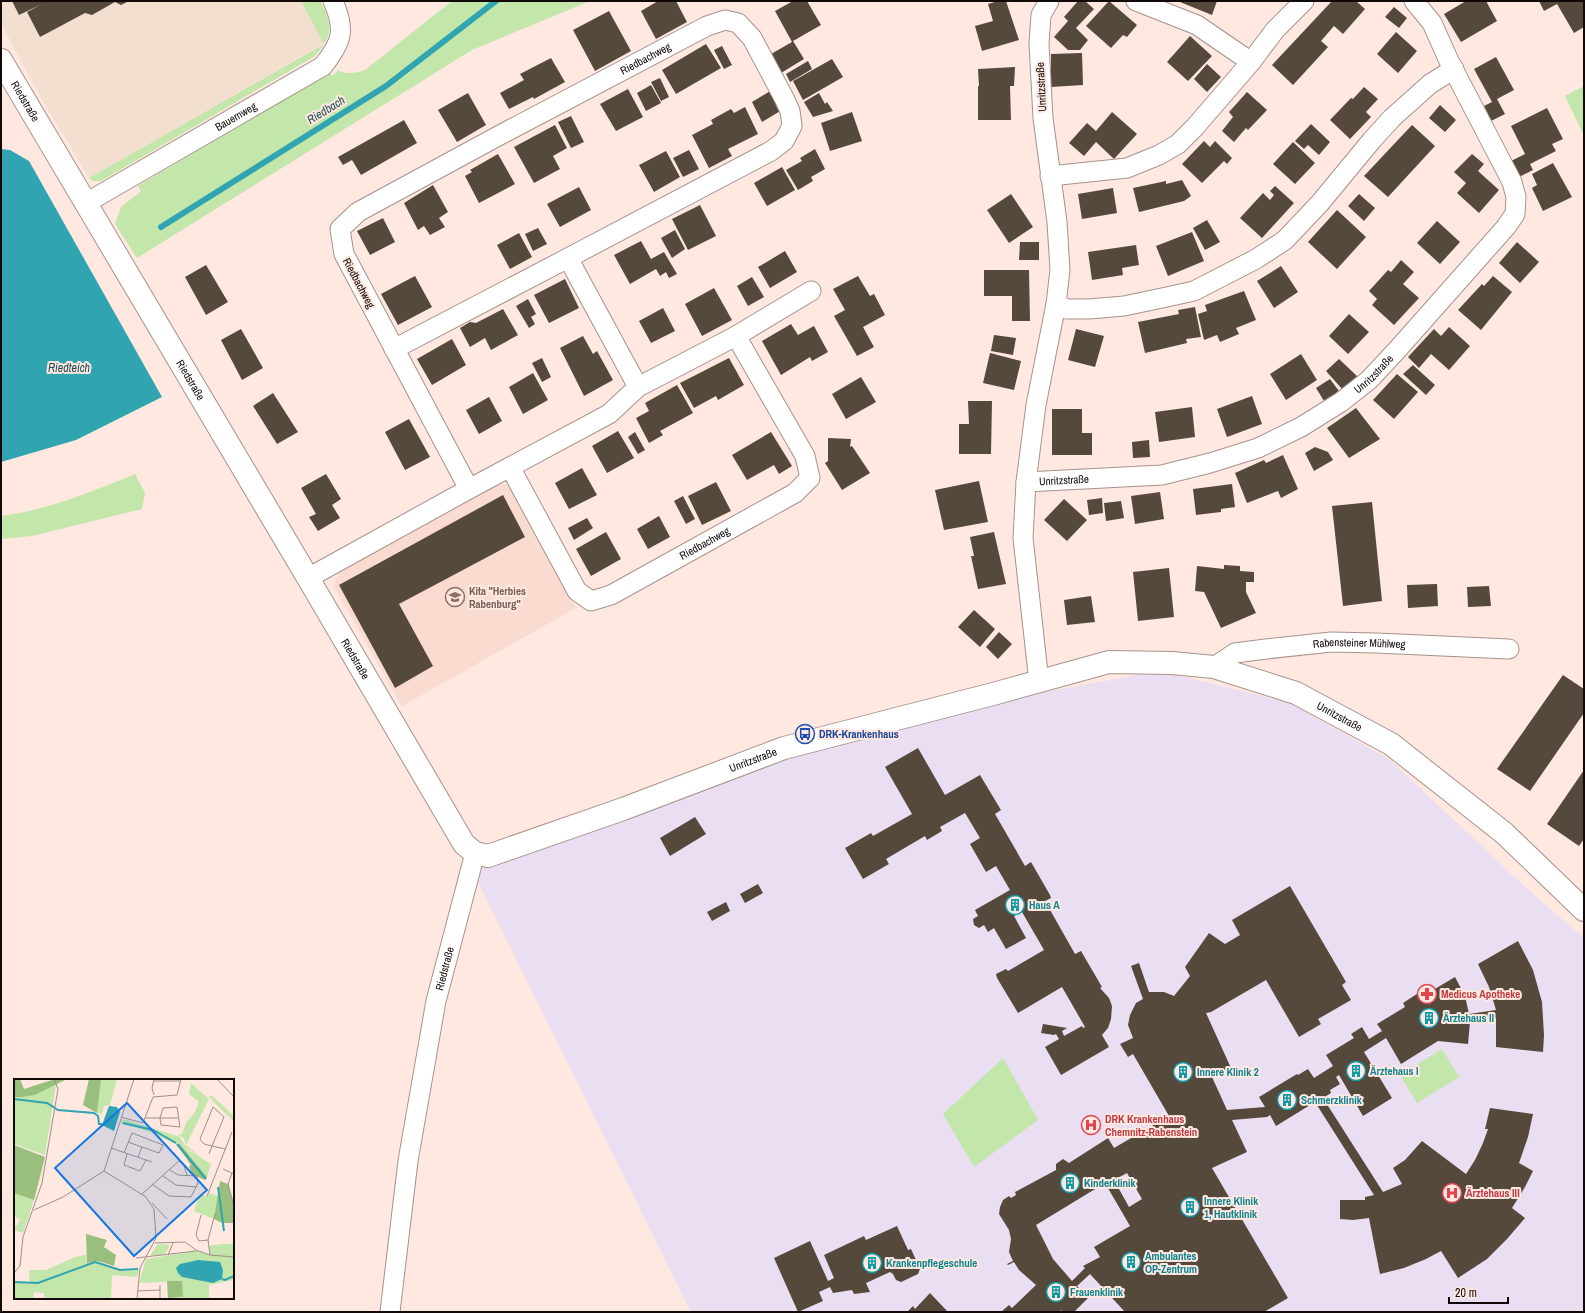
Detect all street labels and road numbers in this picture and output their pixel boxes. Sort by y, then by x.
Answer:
street label: Riedbachweg [618,39,673,78]
street label: Unritzstraße [1033,62,1049,112]
street label: Riedstraße [8,78,43,124]
street label: Bauernweg [212,99,259,134]
street label: Riedbachweg [340,255,378,311]
street label: Unritzstraße [1351,352,1396,396]
street label: Riedstraße [173,357,208,403]
street label: Unritzstraße [1039,472,1089,488]
street label: Riedbachweg [677,524,732,563]
street label: Rabensteiner Mühlweg [1312,635,1406,651]
street label: Riedstraße [338,636,373,682]
street label: Unritzstraße [1314,698,1365,734]
street label: Unritzstraße [727,744,779,775]
street label: Riedstraße [432,945,457,992]

